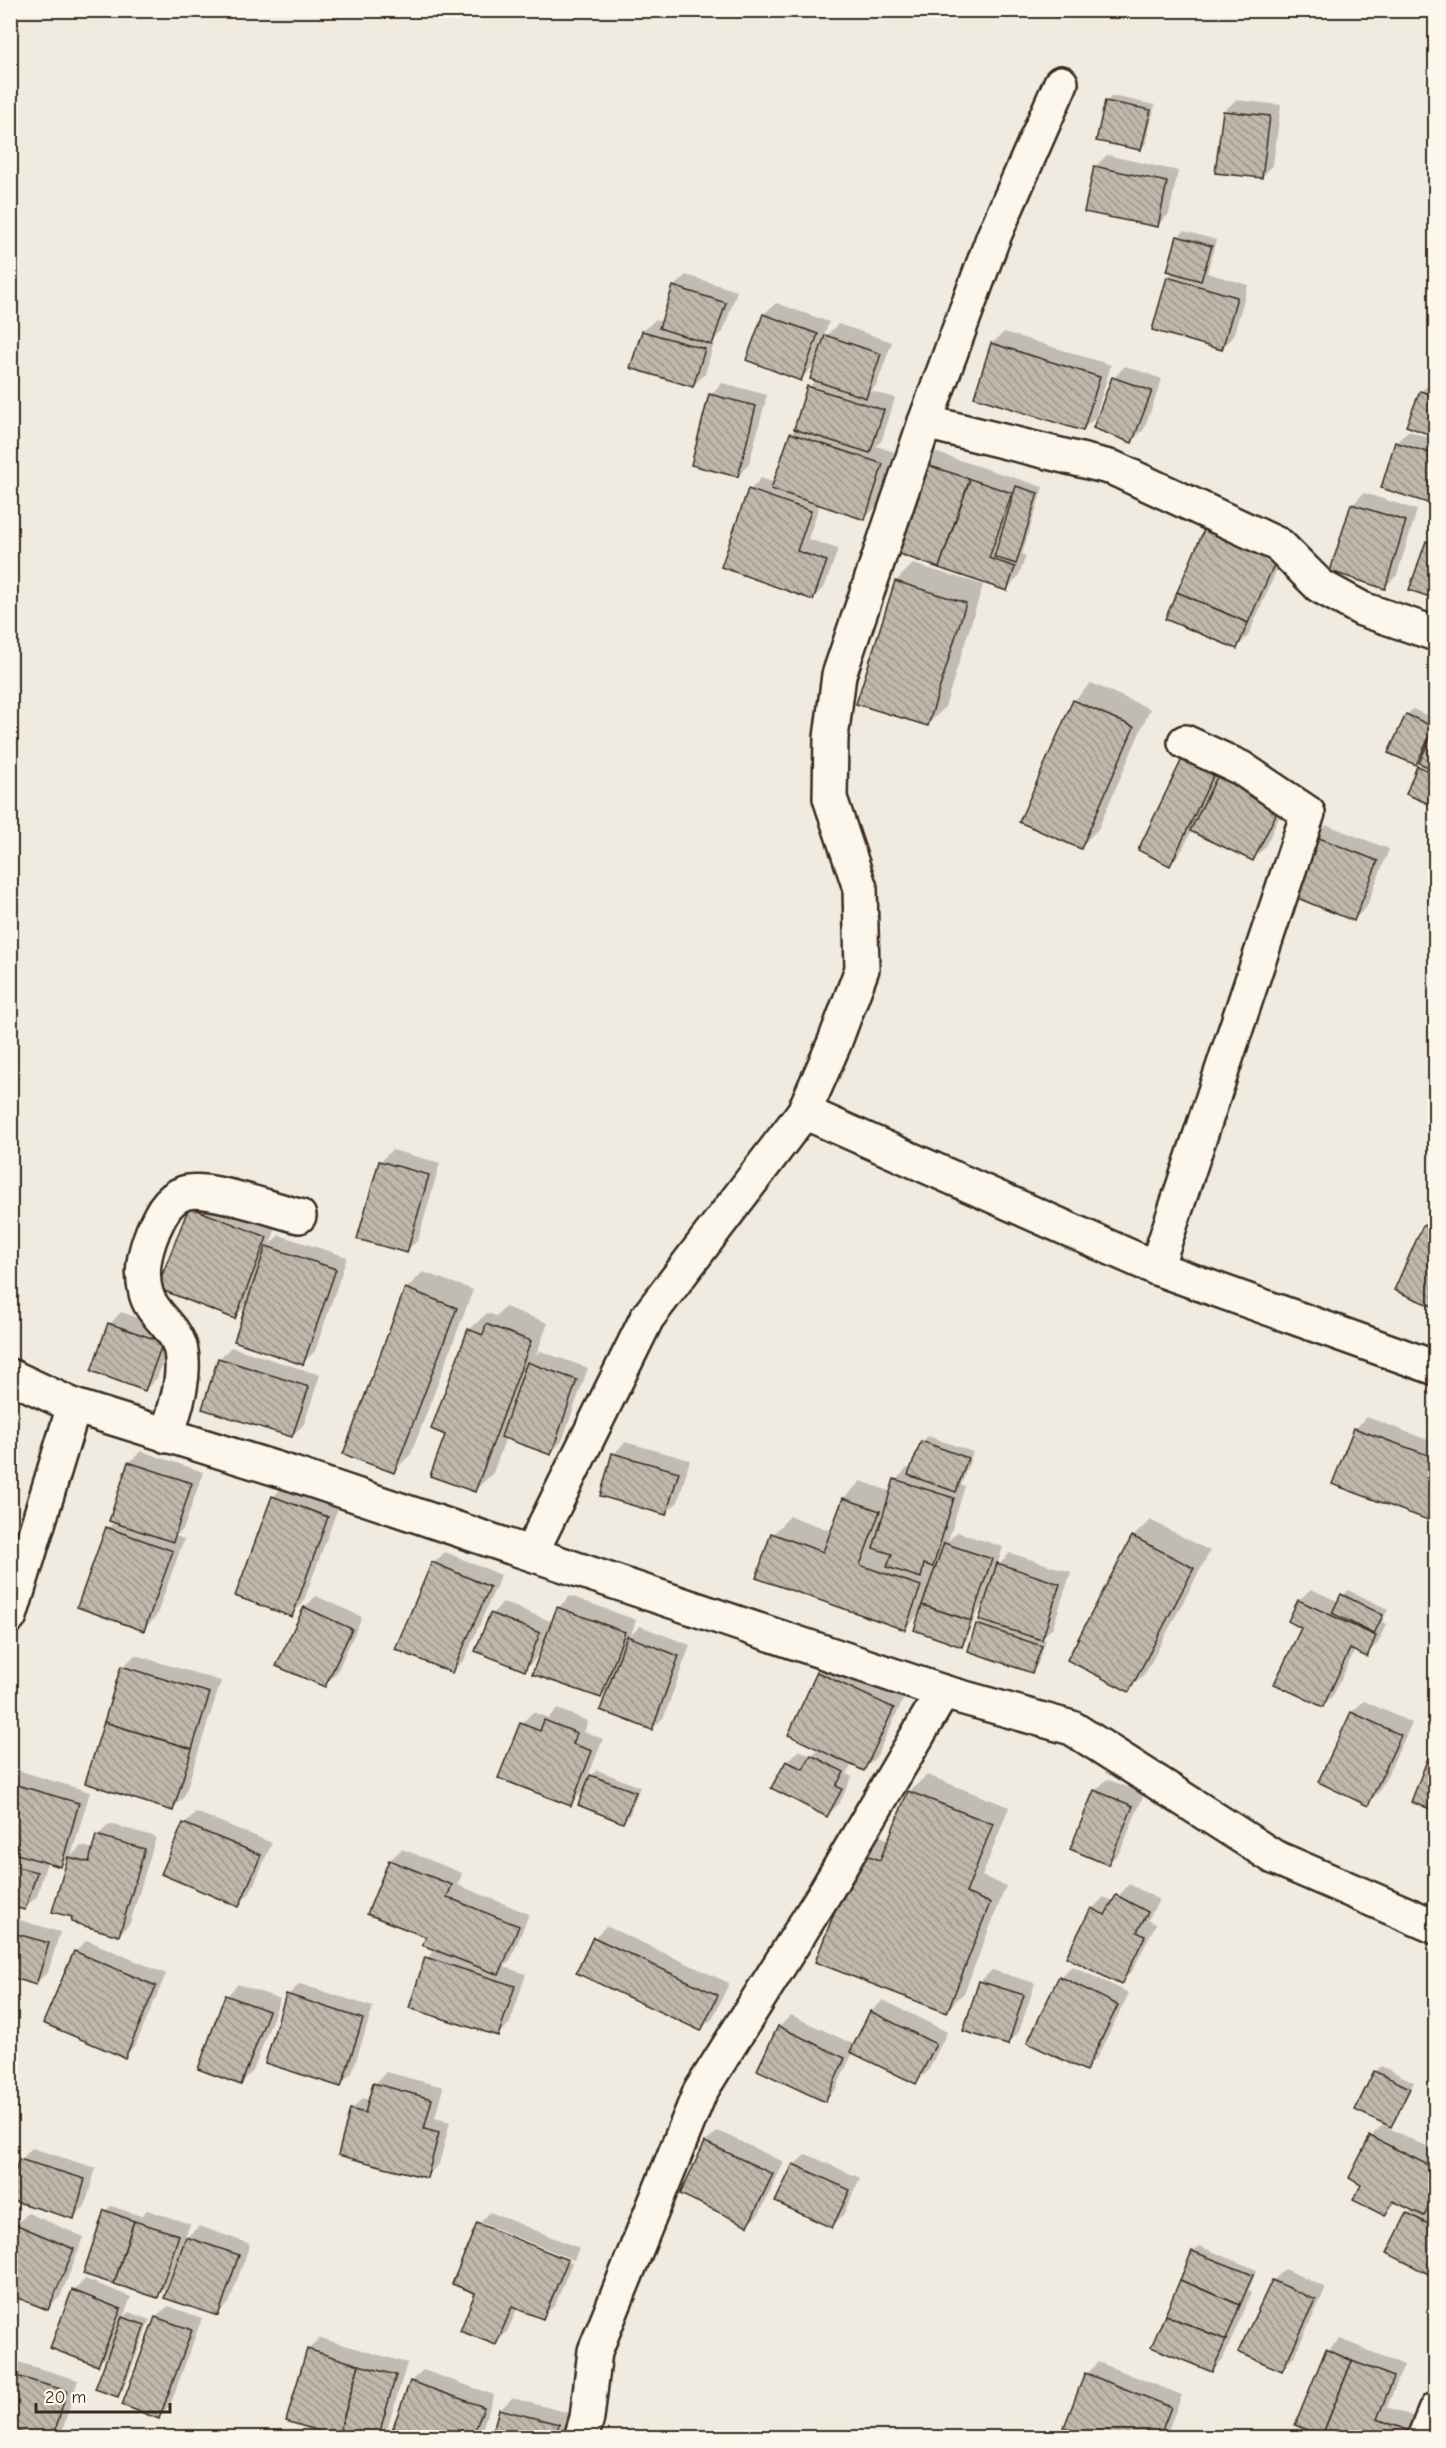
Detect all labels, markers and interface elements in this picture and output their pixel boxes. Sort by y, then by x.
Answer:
scale bar [36,2376,170,2414]
text: 20 m [45,2387,86,2408]

